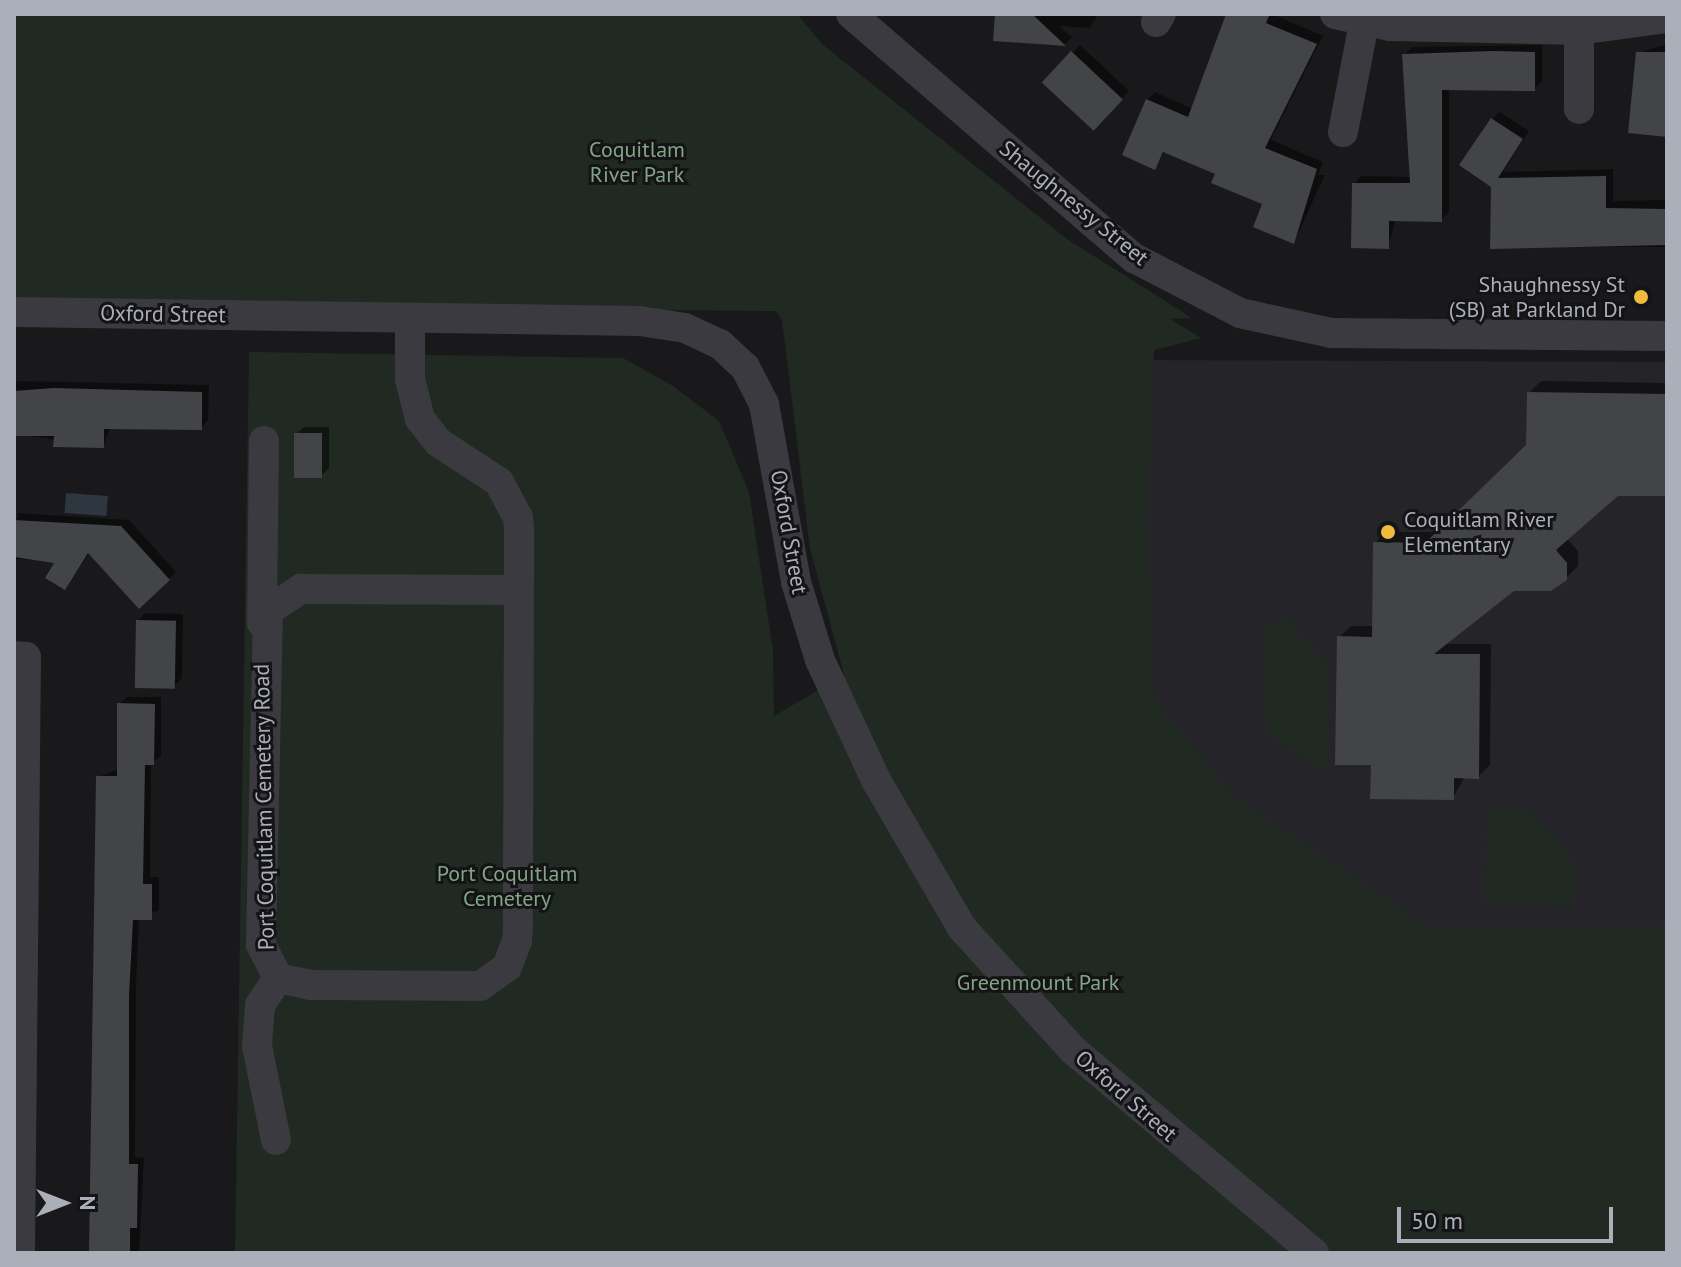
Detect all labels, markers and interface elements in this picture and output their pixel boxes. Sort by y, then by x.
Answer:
street label: Shaughnessy Street [994,135,1154,271]
park label: Coquitlam River Park [589,136,685,188]
place label: Shaughnessy St (SB) at Parkland Dr [1449,271,1625,322]
marker: Shaughnessy St (SB) at Parkland Dr [1632,288,1650,306]
street label: Oxford Street [100,300,226,328]
street label: Oxford Street [765,468,813,596]
place label: Coquitlam River Elementary [1404,506,1554,558]
marker: Coquitlam River Elementary [1379,523,1397,541]
street label: Port Coquitlam Cemetery Road [248,663,280,951]
park label: Port Coquitlam Cemetery [437,860,577,912]
park label: Greenmount Park [957,970,1119,996]
street label: Oxford Street [1070,1045,1182,1147]
north arrow [24,1163,104,1243]
scale bar [1401,1191,1617,1241]
text: N [74,1196,102,1210]
text: 50 m [1411,1205,1463,1236]

